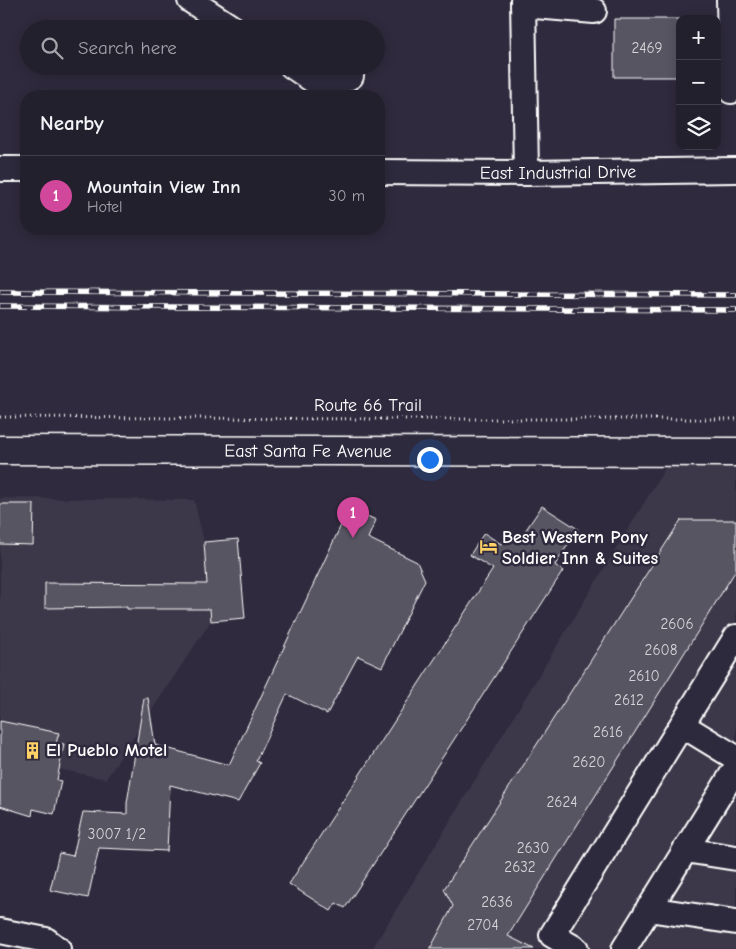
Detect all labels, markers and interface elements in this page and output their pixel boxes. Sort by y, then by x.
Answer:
map controls [676,15,721,150]
button: + [676,15,721,60]
search box [20,20,385,75]
icon: search [38,34,66,62]
text: Search here [78,37,177,59]
house number: 2469 [631,39,663,57]
button: − [676,60,721,105]
button: layers [676,105,721,150]
text: Nearby [40,111,104,135]
street label: East Industrial Drive [480,161,636,184]
text: Mountain View Inn [87,176,240,198]
text: 1 [53,187,59,205]
text: 30 m [329,187,365,205]
text: Hotel [87,198,123,216]
street label: Route 66 Trail [314,395,422,416]
street label: East Santa Fe Avenue [224,440,392,462]
your location [417,447,443,473]
pin: 1 [337,497,369,538]
place label: Best Western Pony Soldier Inn & Suites [502,527,658,569]
hotel icon: Best Western Pony Soldier Inn & Suites [478,537,498,557]
house number: 2606 [660,615,694,633]
house number: 2608 [645,641,677,659]
house number: 2610 [628,667,660,685]
house number: 2612 [614,691,644,709]
house number: 2616 [593,723,623,741]
building icon: El Pueblo Motel [22,740,42,760]
place label: El Pueblo Motel [46,740,167,761]
house number: 2620 [573,753,605,771]
house number: 2624 [546,793,578,811]
house number: 3007 1/2 [88,825,146,843]
house number: 2630 [517,839,549,857]
house number: 2632 [504,858,536,876]
house number: 2636 [481,893,513,911]
house number: 2704 [467,916,499,934]

